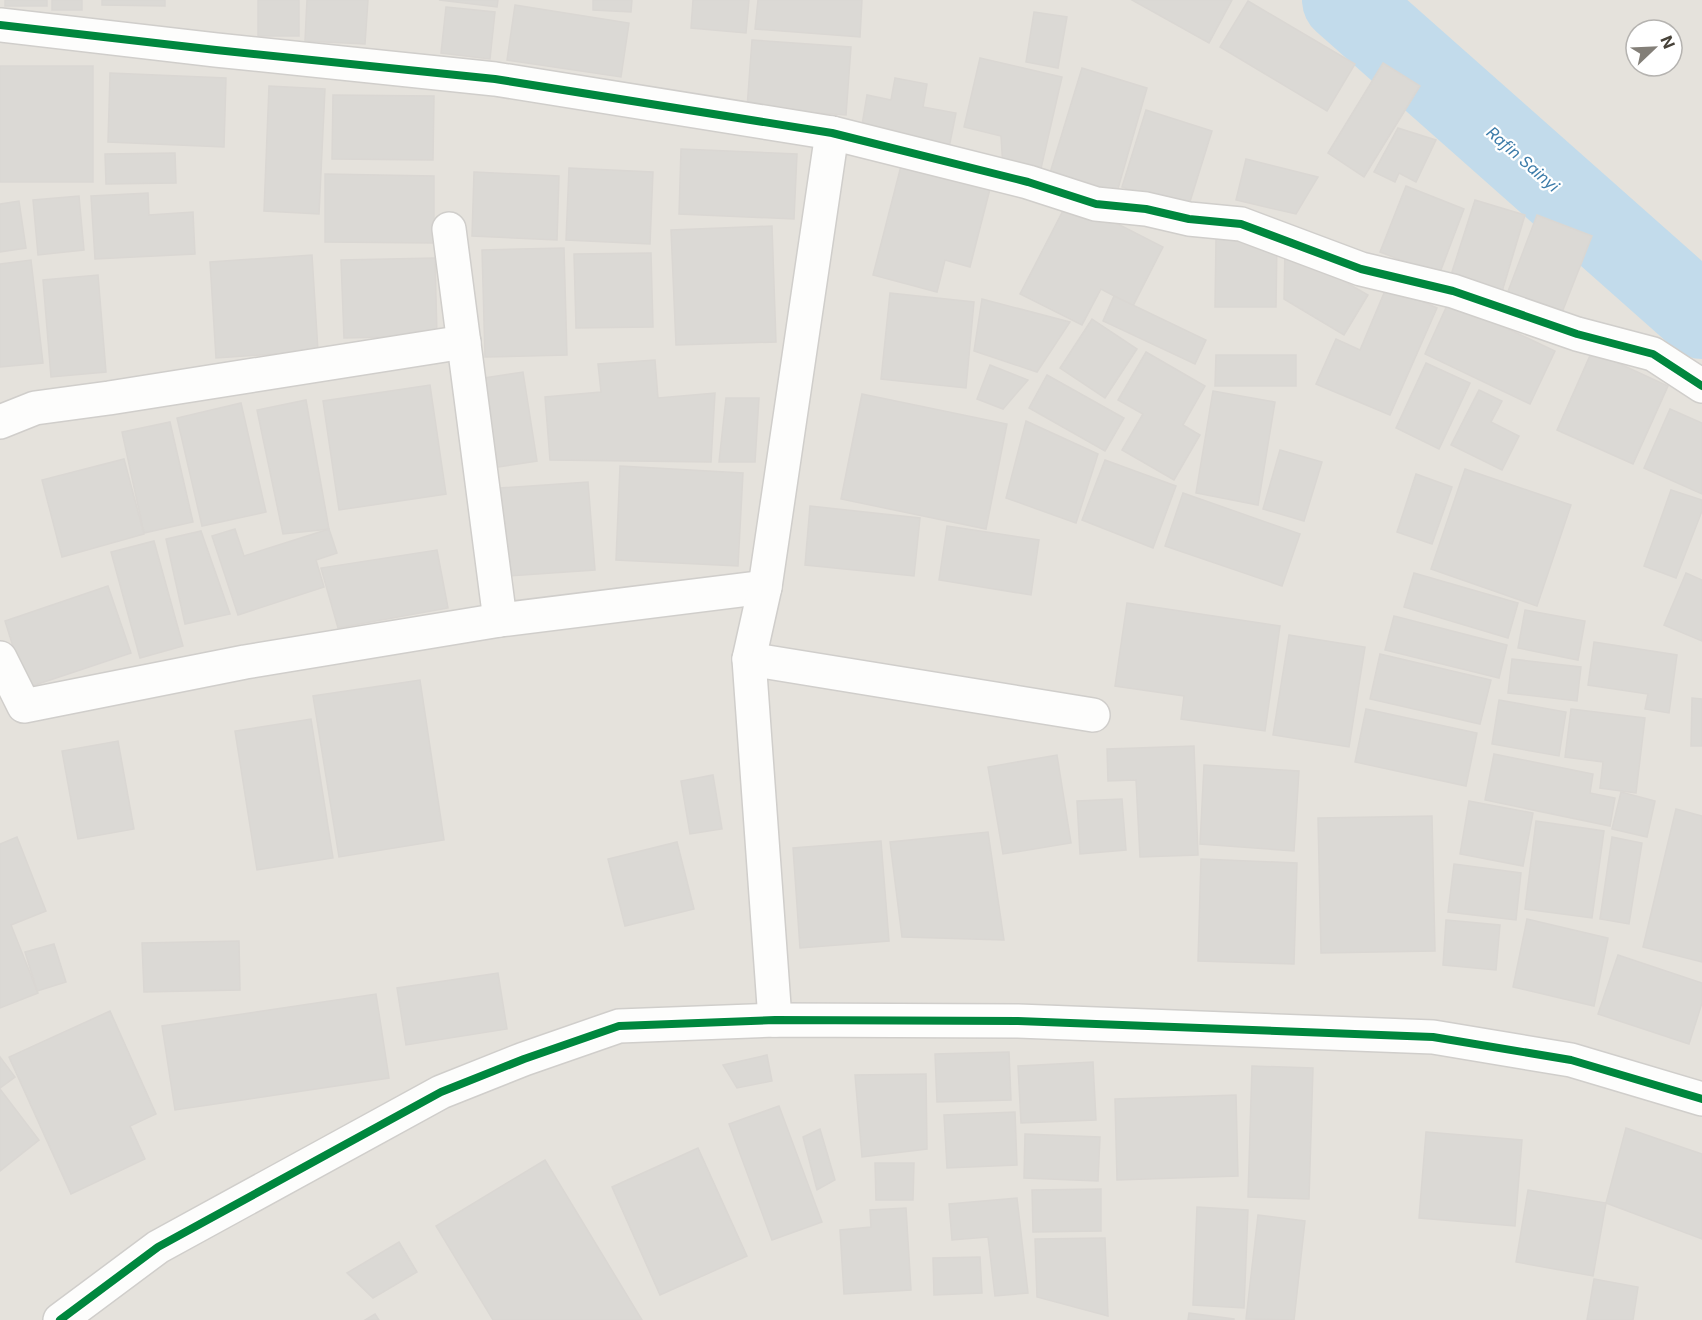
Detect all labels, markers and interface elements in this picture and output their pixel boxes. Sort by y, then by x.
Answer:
north arrow [1624,18,1684,78]
text: N [1656,33,1679,52]
water label: Rafin Sainyi [1483,122,1564,197]

